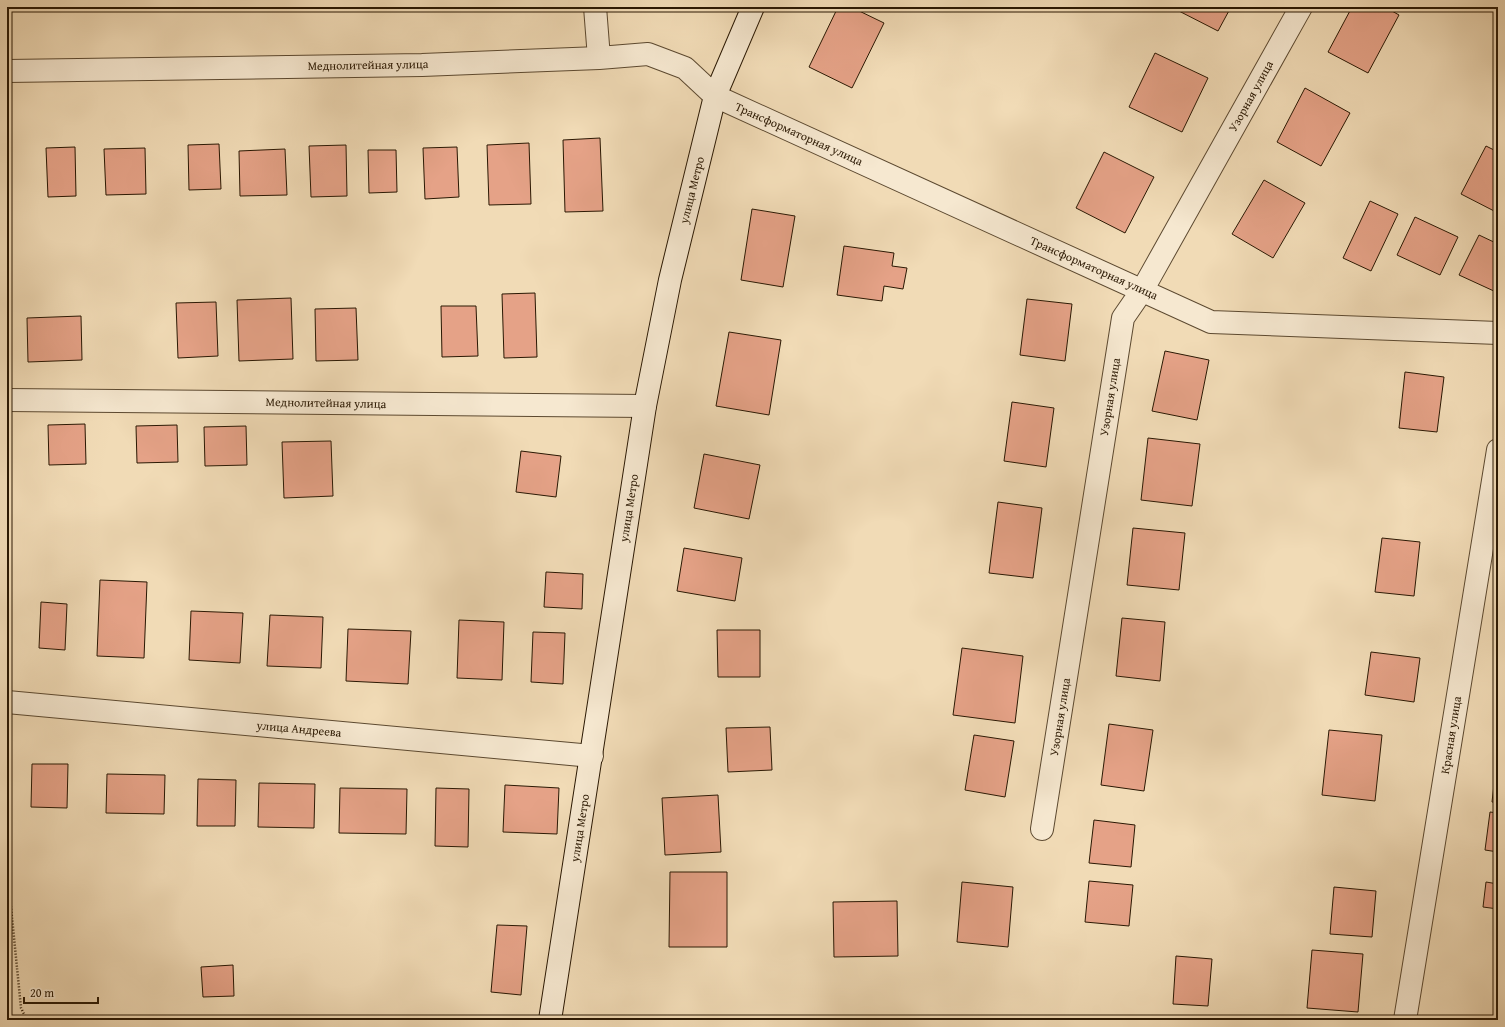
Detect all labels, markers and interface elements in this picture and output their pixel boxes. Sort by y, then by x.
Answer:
street label: Меднолитейная улица [307,55,429,74]
street label: Узорная улица [1224,57,1277,134]
street label: Трансформаторная улица [733,98,866,170]
street label: улица Метро [675,155,708,226]
street label: Трансформаторная улица [1028,232,1161,304]
street label: Узорная улица [1095,356,1124,437]
street label: Меднолитейная улица [265,393,387,412]
street label: улица Метро [615,473,642,544]
street label: Узорная улица [1045,676,1074,757]
street label: Красная улица [1436,694,1465,775]
street label: улица Андреева [255,716,342,741]
street label: улица Метро [566,793,593,864]
scale bar [24,979,98,1005]
text: 20 m [30,984,54,1001]

